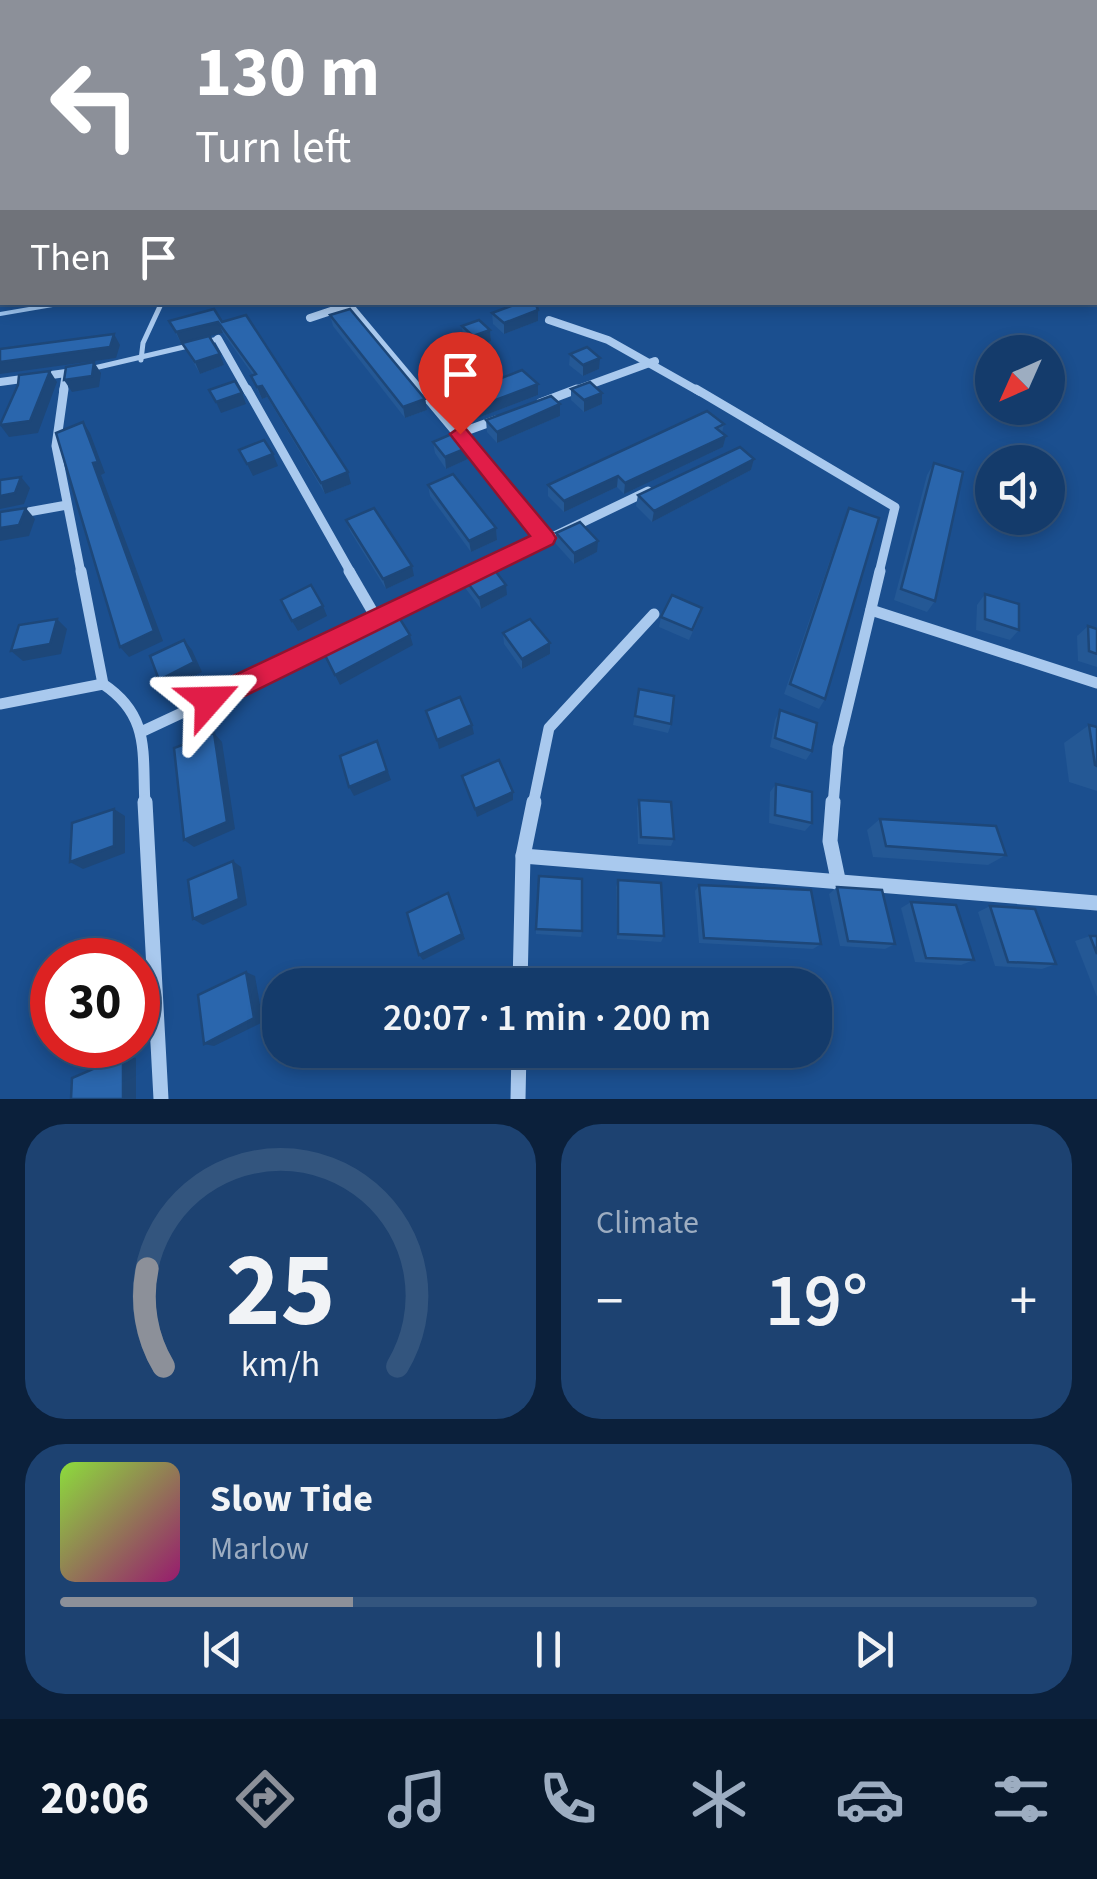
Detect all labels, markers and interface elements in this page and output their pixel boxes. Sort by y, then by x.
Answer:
text: 130 m [195,23,380,123]
icon: left [30,40,160,170]
text: Turn left [195,116,351,180]
icon: arrive [131,230,186,285]
text: Then [30,231,111,285]
pin [418,332,503,435]
north arrow [975,335,1065,425]
map controls [975,335,1065,535]
icon: arrive [433,347,488,402]
button: sound [975,445,1065,535]
position arrow [157,648,261,752]
speed limit sign: 30 [30,938,160,1068]
text: 20:07 · 1 min · 200 m [383,991,711,1045]
text: Climate [596,1200,699,1246]
text: 25 [226,1218,335,1366]
text: 19° [765,1248,868,1355]
text: − [596,1263,623,1341]
text: + [1010,1263,1037,1341]
text: km/h [241,1339,320,1390]
text: Slow Tide [210,1472,373,1526]
text: Marlow [210,1526,309,1572]
icon: previous [195,1622,250,1677]
icon: pause [521,1622,576,1677]
icon: next [847,1622,902,1677]
icon: directions [230,1764,300,1834]
icon: music [382,1764,452,1834]
icon: phone [533,1764,603,1834]
icon: climate [684,1764,754,1834]
icon: car [835,1764,905,1834]
icon: filters [986,1764,1056,1834]
text: 20:06 [41,1767,149,1831]

